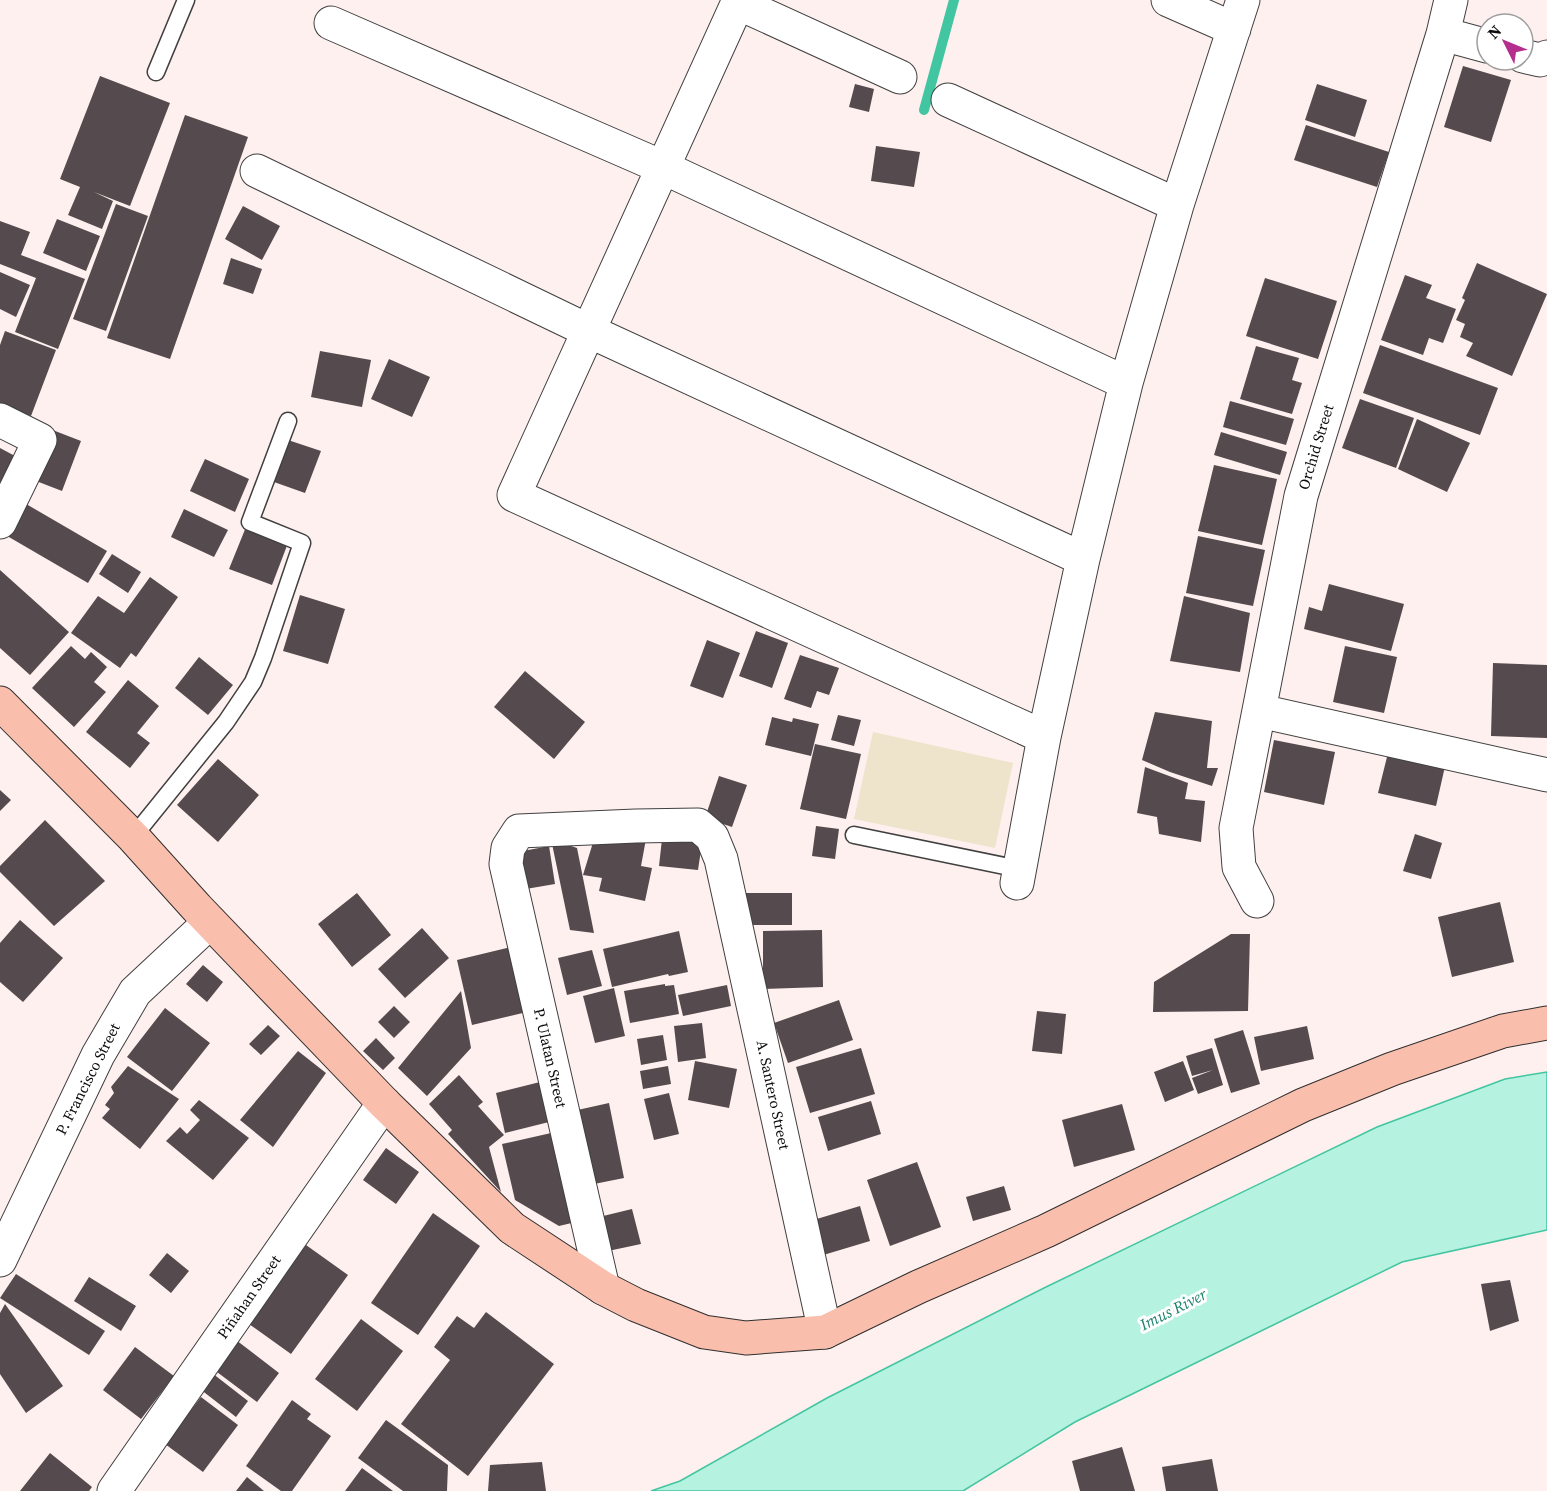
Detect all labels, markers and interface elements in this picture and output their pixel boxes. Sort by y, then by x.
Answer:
north arrow [1475,12,1535,72]
text: N [1482,20,1506,44]
street label: Orchid Street [1293,401,1338,492]
street label: P. Ulatan Street [529,1006,572,1110]
street label: P. Francisco Street [50,1019,125,1138]
street label: A. Santero Street [752,1038,795,1152]
street label: Piñahan Street [212,1250,285,1343]
water label: Imus River [1135,1282,1211,1336]

